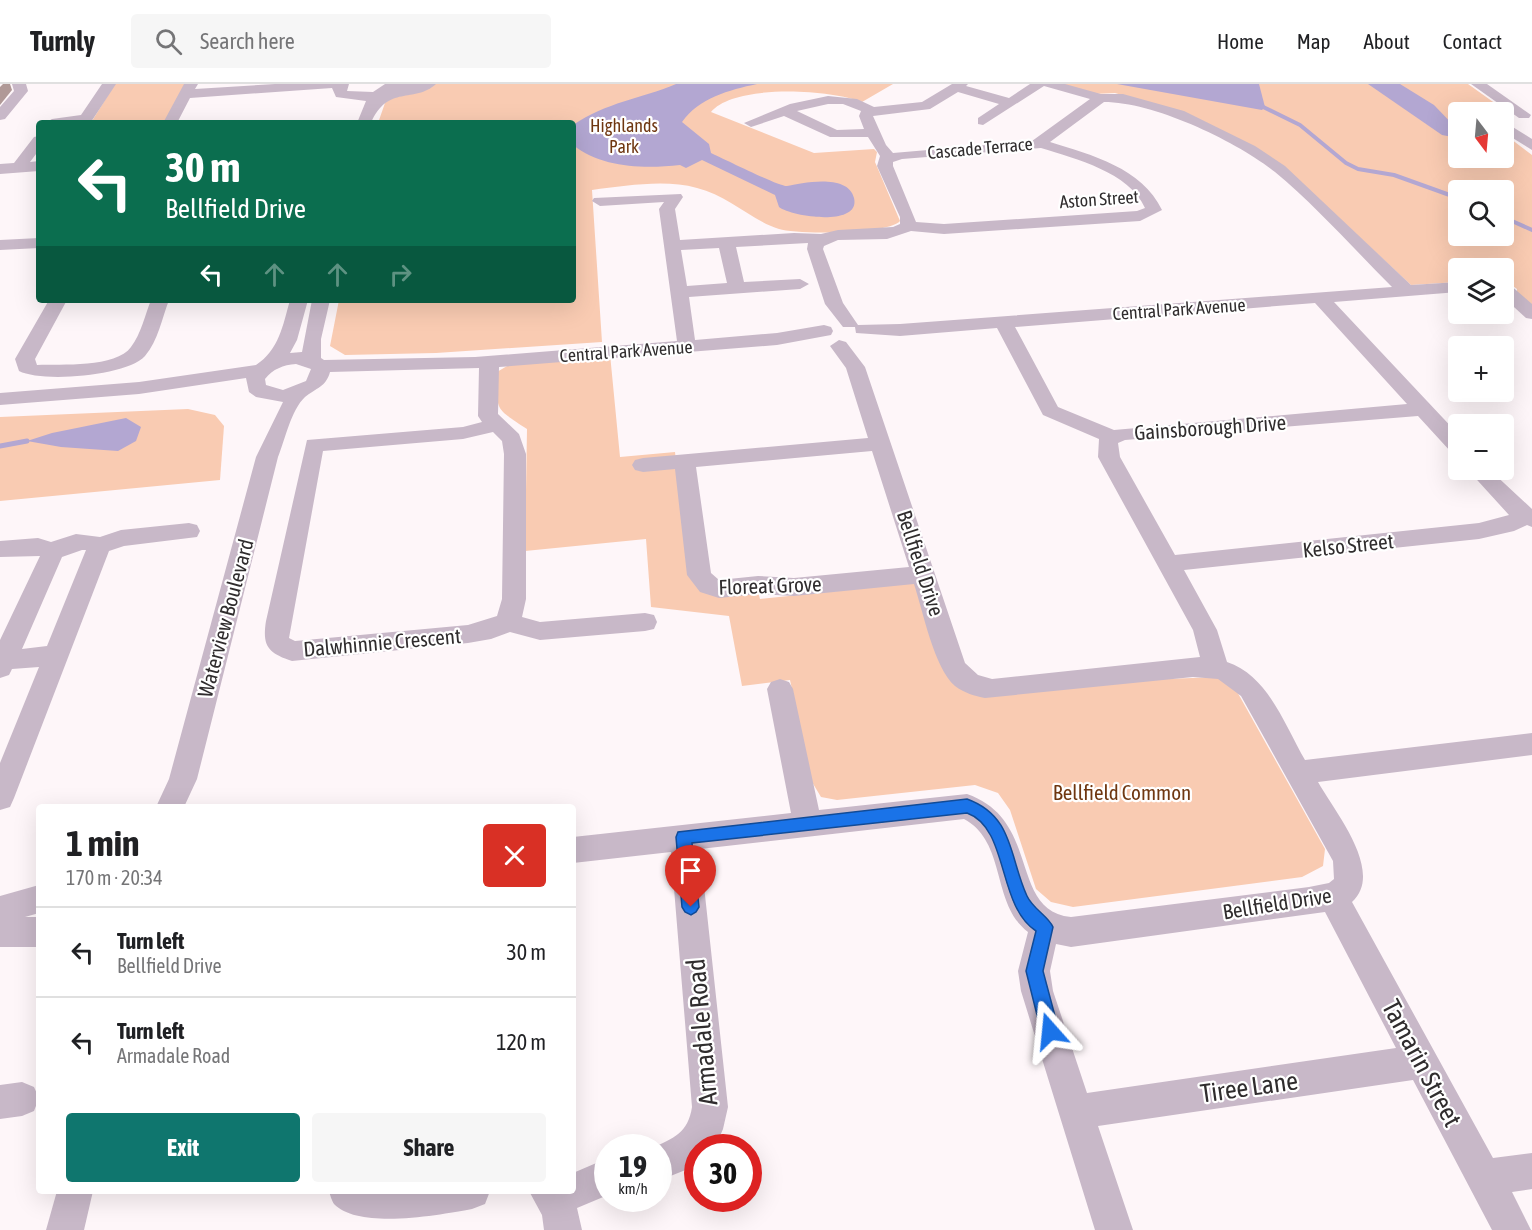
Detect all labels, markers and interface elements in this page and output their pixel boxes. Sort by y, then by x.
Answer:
search box [131,14,551,68]
text: Turnly [30,25,95,57]
icon: search [152,25,185,58]
text: Search here [200,28,295,54]
text: Home [1217,29,1264,53]
text: Map [1297,29,1331,53]
text: About [1364,29,1410,53]
text: Contact [1443,29,1502,53]
north arrow [1448,102,1514,168]
map controls [1448,102,1514,480]
park label: Highlands Park [590,115,658,157]
street label: Cascade Terrace [927,133,1033,163]
text: 30 m [165,143,240,191]
icon: left [66,144,144,222]
button: search [1448,180,1514,246]
street label: Aston Street [1059,186,1139,212]
text: Bellfield Drive [165,193,306,224]
icon: left [195,258,228,291]
icon: ahead [258,258,291,291]
icon: ahead [321,258,354,291]
icon: right [384,258,417,291]
button: layers [1448,258,1514,324]
street label: Central Park Avenue [1112,294,1246,324]
street label: Central Park Avenue [559,336,693,366]
button: + [1448,336,1514,402]
street label: Gainsborough Drive [1133,410,1287,444]
button: − [1448,414,1514,480]
street label: Bellfield Drive [893,507,949,619]
street label: Kelso Street [1301,528,1395,562]
street label: Waterview Boulevard [192,536,258,700]
street label: Floreat Grove [718,571,822,599]
street label: Dalwhinnie Crescent [302,623,462,661]
park label: Bellfield Common [1053,780,1191,804]
text: 1 min [66,822,140,864]
button: close [483,824,546,887]
pin [665,845,716,907]
icon: arrive [674,854,707,887]
text: 170 m · 20:34 [66,866,163,889]
street label: Bellfield Drive [1221,883,1333,923]
text: Turn left [117,928,184,954]
icon: left [66,936,99,969]
text: 30 m [506,939,546,965]
text: Bellfield Drive [117,954,222,977]
street label: Armadale Road [681,957,723,1107]
street label: Tamarin Street [1376,994,1468,1132]
position arrow [1018,999,1082,1063]
text: Turn left [117,1018,184,1044]
icon: left [66,1026,99,1059]
text: 120 m [496,1029,546,1055]
text: Armadale Road [117,1044,230,1067]
street label: Tiree Lane [1198,1065,1300,1109]
button: Exit [66,1113,300,1182]
button: Share [312,1113,546,1182]
speed limit sign: 30 [684,1134,762,1212]
text: 19 [619,1149,647,1183]
text: km/h [618,1180,648,1197]

